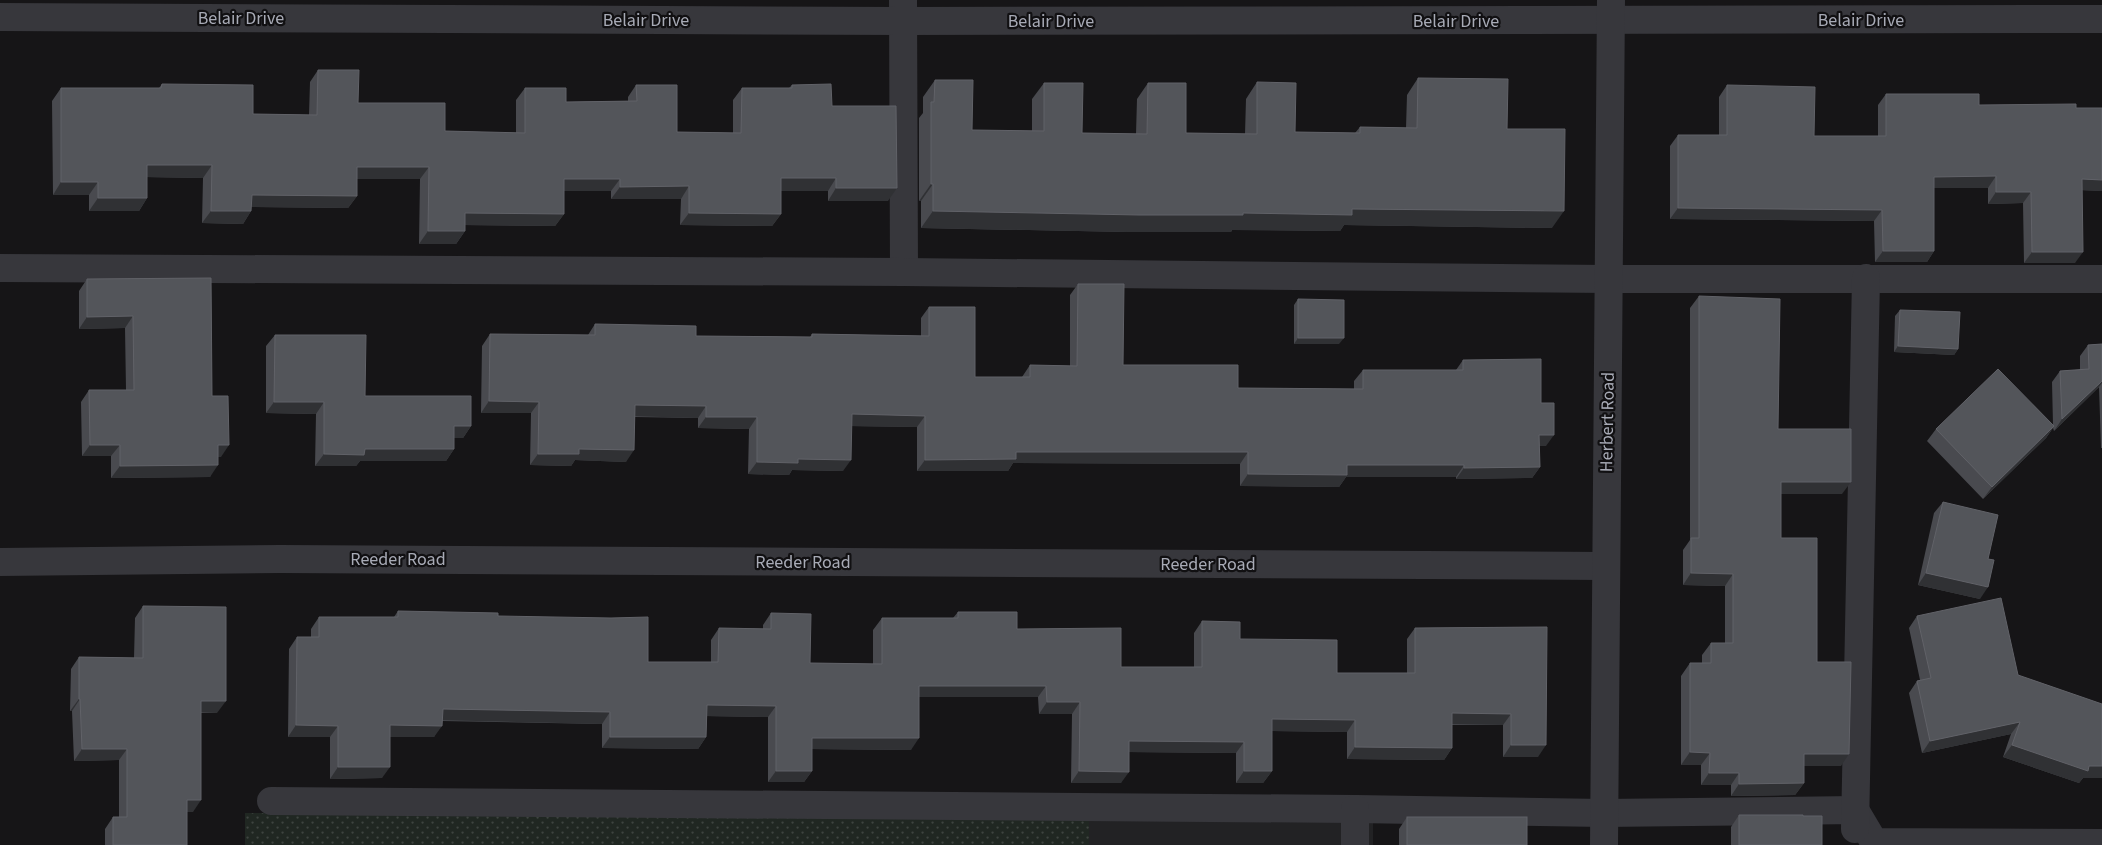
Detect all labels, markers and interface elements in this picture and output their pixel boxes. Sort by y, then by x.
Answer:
street label: Belair Drive [198,6,284,31]
street label: Belair Drive [603,8,689,33]
street label: Belair Drive [1818,8,1904,33]
street label: Belair Drive [1008,9,1094,34]
street label: Belair Drive [1413,9,1499,34]
street label: Herbert Road [1594,372,1621,472]
street label: Reeder Road [350,547,446,572]
street label: Reeder Road [755,550,851,575]
street label: Reeder Road [1160,552,1256,577]

